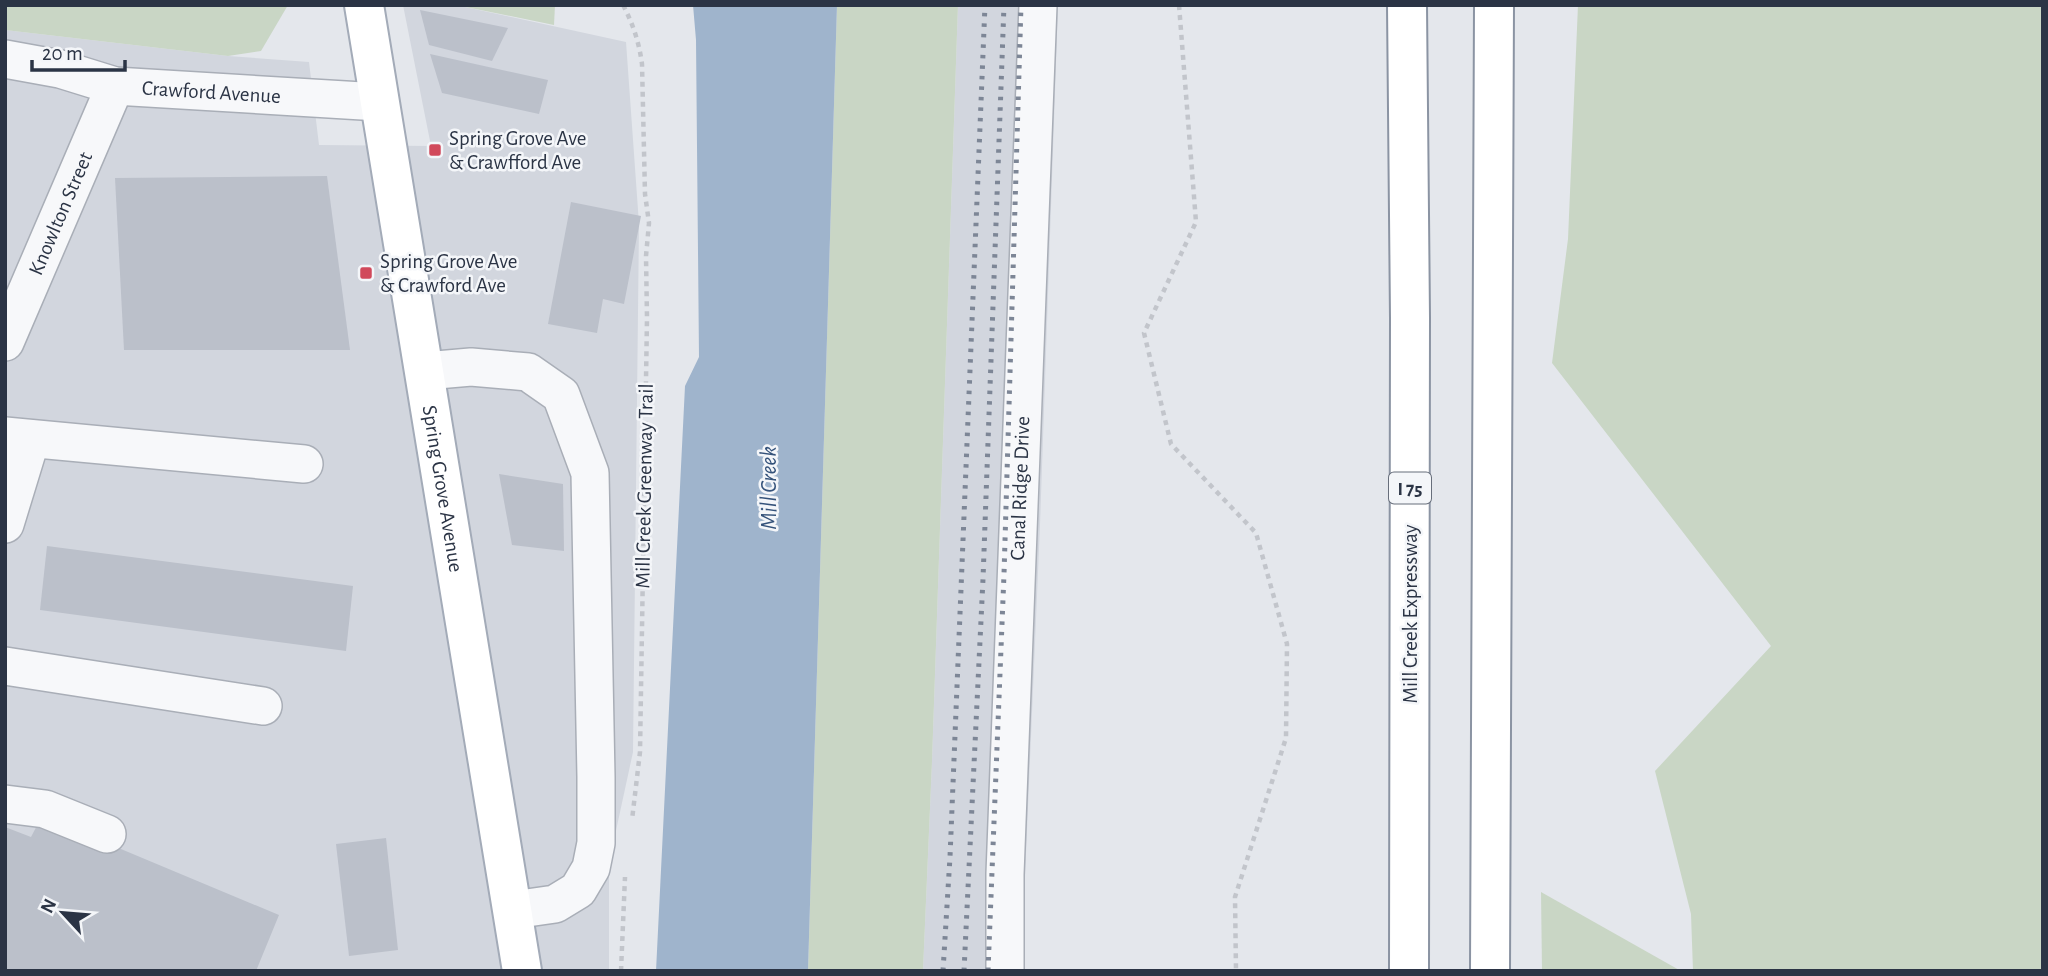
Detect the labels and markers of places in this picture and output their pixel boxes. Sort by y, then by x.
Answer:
place label: Spring Grove Ave & Crawfford Ave [449,128,587,173]
marker: Spring Grove Ave & Crawfford Ave [427,142,443,158]
place label: Spring Grove Ave & Crawford Ave [380,251,518,296]
marker: Spring Grove Ave & Crawford Ave [358,265,374,281]

